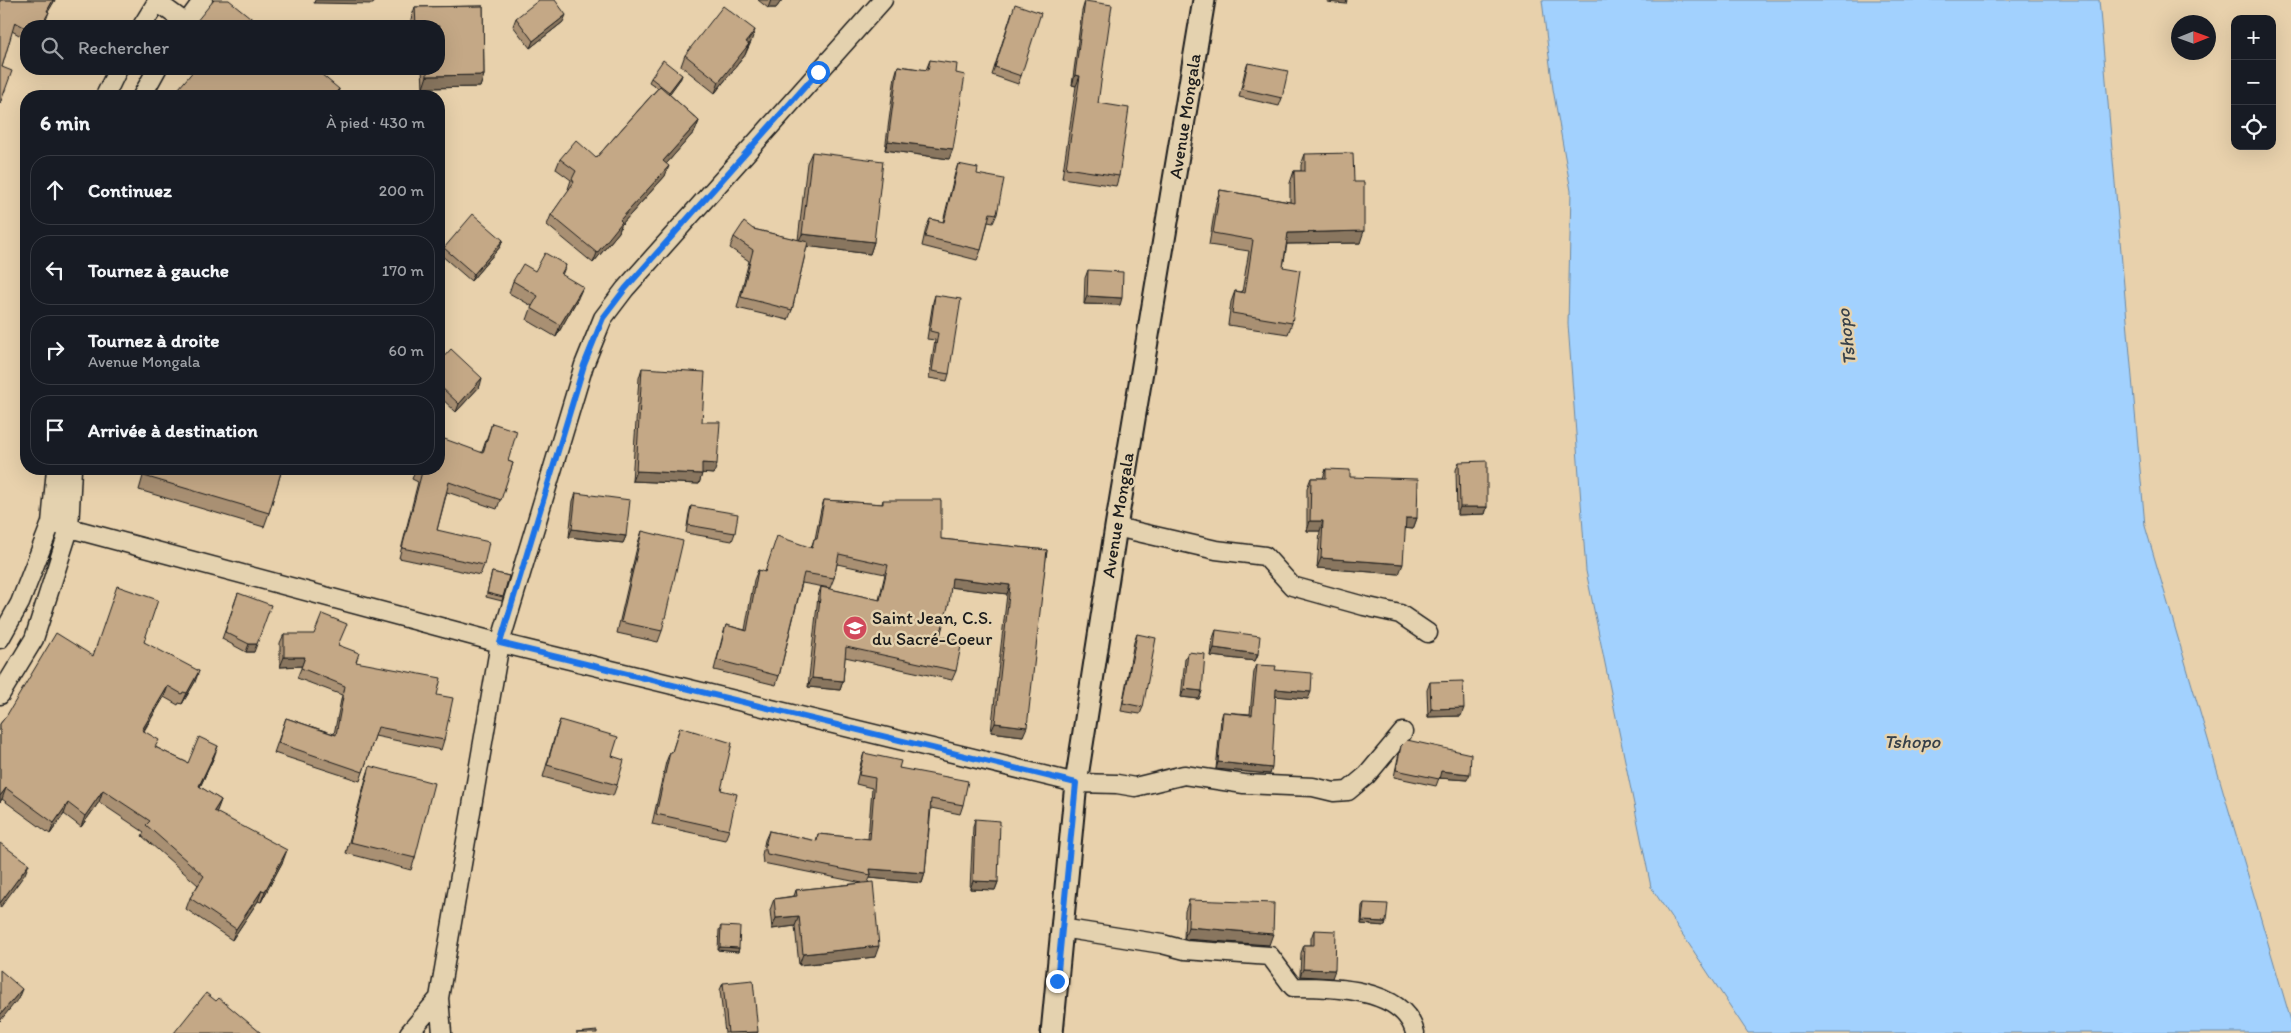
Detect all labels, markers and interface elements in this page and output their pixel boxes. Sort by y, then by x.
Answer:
north arrow [2171,15,2216,60]
map controls [2231,15,2276,150]
button: + [2231,15,2276,60]
search box [20,20,445,75]
icon: search [38,34,66,62]
text: Rechercher [78,36,169,59]
street label: Avenue Mongala [1164,51,1206,180]
button: − [2231,60,2276,105]
route start [807,61,830,84]
button: locate [2231,105,2276,150]
text: 6 min [40,110,90,135]
text: À pied · 430 m [326,113,425,132]
icon: ahead [41,176,69,204]
text: Continuez [88,179,172,202]
text: 200 m [379,181,424,200]
icon: left [41,256,69,284]
text: Tournez à gauche [88,259,229,282]
text: 170 m [382,261,424,280]
water label: Tshopo [1831,306,1861,366]
text: Tournez à droite [88,329,220,352]
icon: right [41,336,69,364]
text: 60 m [389,341,424,360]
text: Avenue Mongala [88,352,200,371]
icon: arrive [41,416,69,444]
text: Arrivée à destination [88,419,258,442]
street label: Avenue Mongala [1097,450,1139,579]
place label: Saint Jean, C.S. du Sacré-Coeur [872,607,993,650]
school or university icon: Saint Jean, C.S. du Sacré-Coeur [842,615,868,641]
water label: Tshopo [1884,730,1942,753]
route end [1046,970,1069,993]

